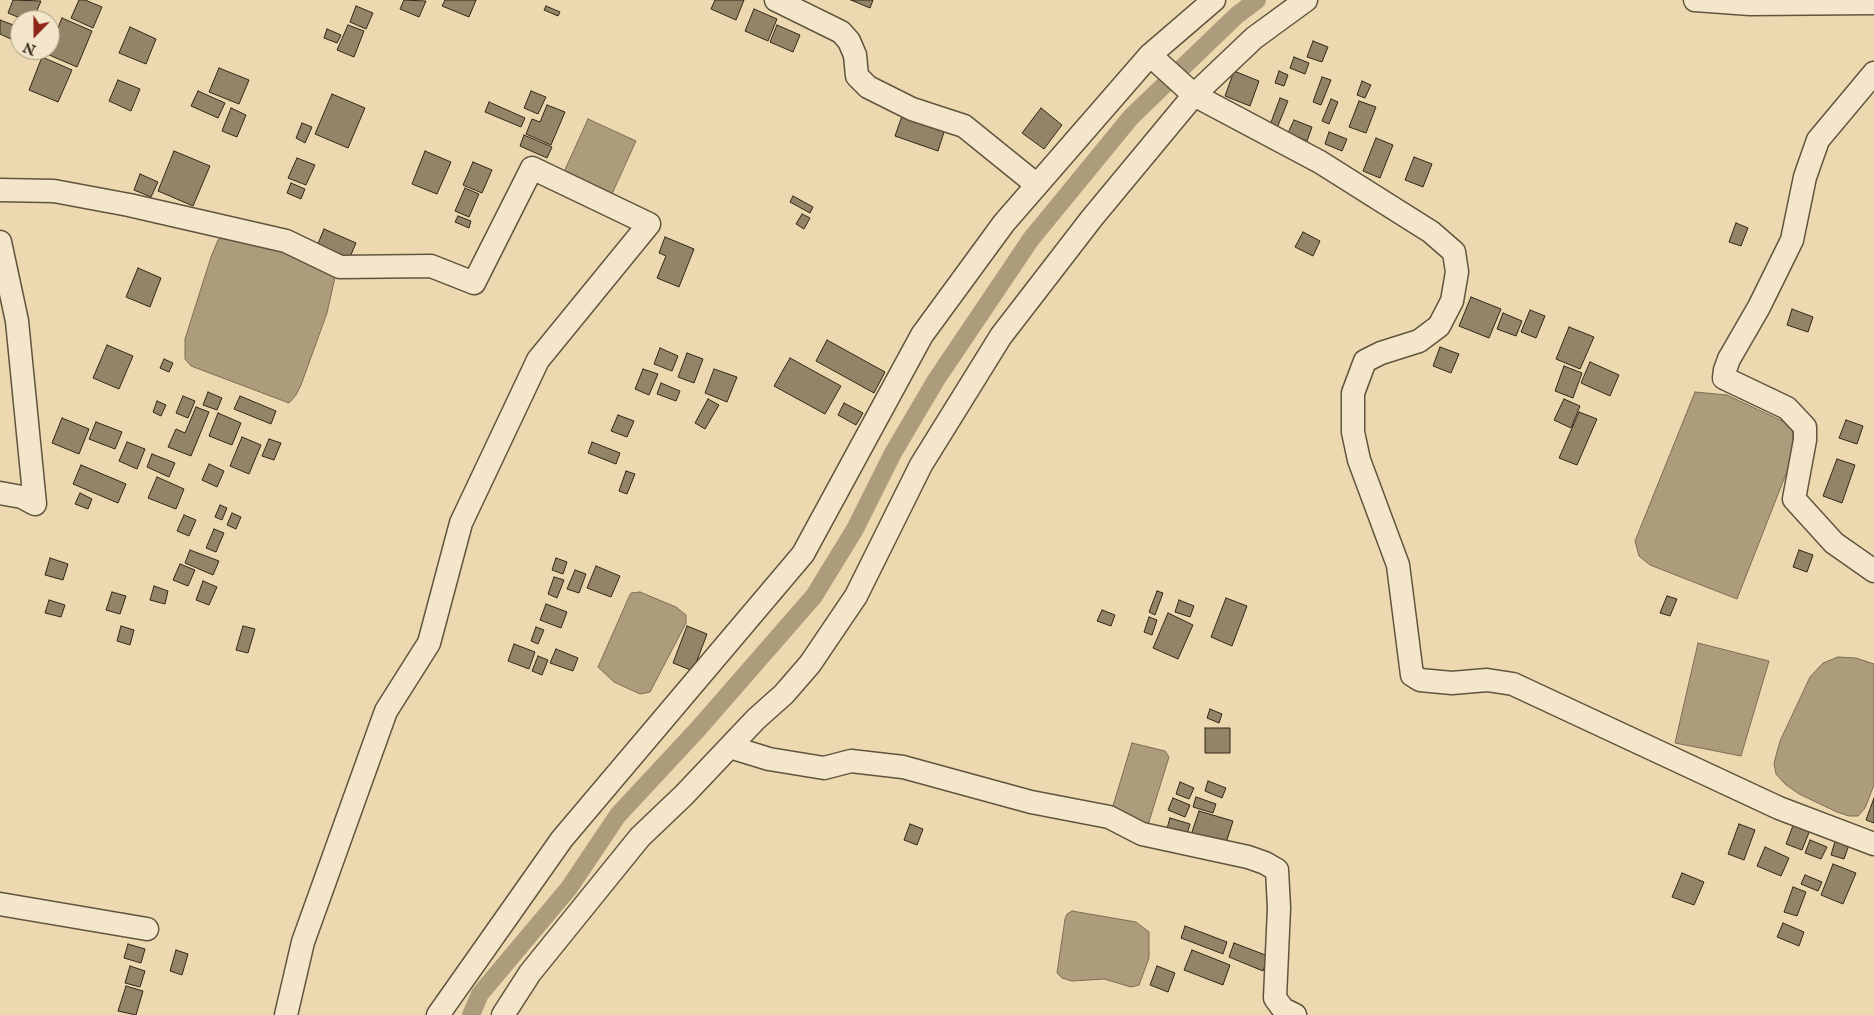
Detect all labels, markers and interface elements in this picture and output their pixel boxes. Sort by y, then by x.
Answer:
north arrow [10,10,60,60]
text: N [21,37,39,59]

